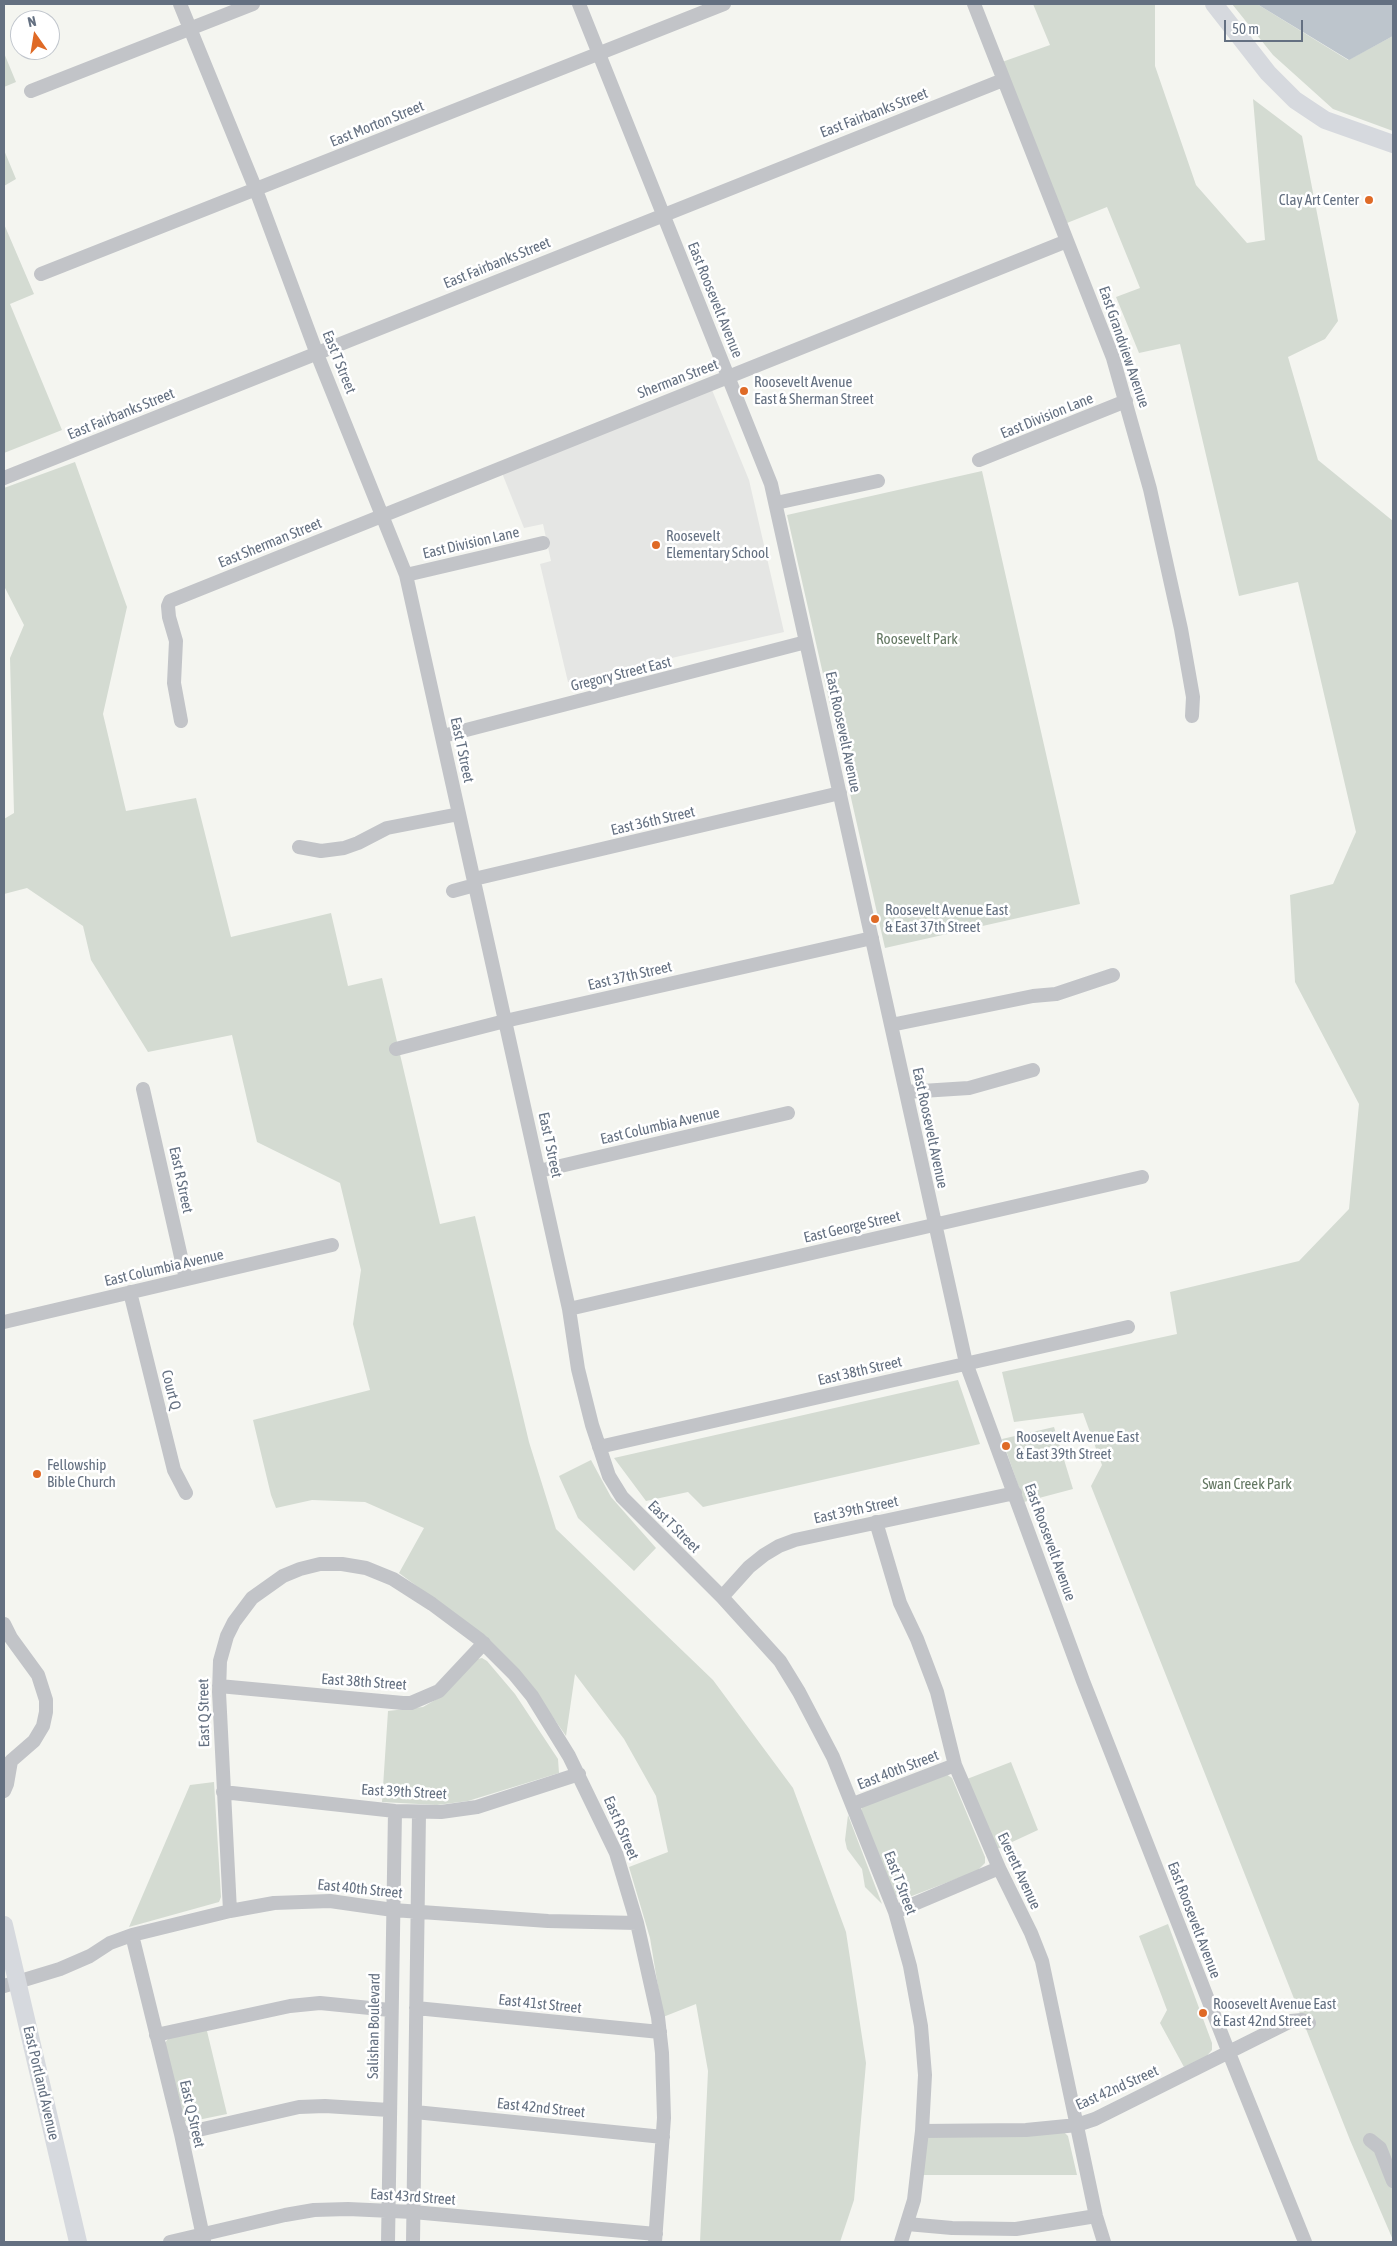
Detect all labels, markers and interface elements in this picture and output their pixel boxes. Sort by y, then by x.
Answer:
north arrow [10,10,60,60]
scale bar [1227,10,1306,42]
text: N [26,13,38,30]
text: 50 m [1232,20,1259,37]
street label: East Fairbanks Street [818,84,930,142]
street label: East Morton Street [327,97,427,151]
place label: Clay Art Center [1279,191,1359,209]
marker: Clay Art Center [1363,194,1375,206]
street label: East Fairbanks Street [441,233,553,293]
street label: East Roosevelt Avenue [684,239,746,361]
street label: East Grandview Avenue [1095,284,1153,410]
street label: East T Street [318,328,360,396]
street label: Sherman Street [635,355,721,403]
place label: Roosevelt Avenue East & Sherman Street [754,373,874,408]
street label: East Fairbanks Street [65,384,177,444]
marker: Roosevelt Avenue East & Sherman Street [738,385,750,397]
street label: East Division Lane [998,389,1096,443]
street label: East Sherman Street [216,514,324,572]
street label: East Division Lane [421,523,521,563]
place label: Roosevelt Elementary School [666,527,769,562]
marker: Roosevelt Elementary School [650,539,662,551]
park label: Roosevelt Park [876,630,958,648]
street label: Gregory Street East [569,653,673,695]
street label: East Roosevelt Avenue [821,670,865,794]
street label: East T Street [446,716,478,784]
street label: East 36th Street [609,803,697,839]
place label: Roosevelt Avenue East & East 37th Street [885,901,1008,936]
marker: Roosevelt Avenue East & East 37th Street [869,913,881,925]
street label: East 37th Street [586,958,674,994]
street label: East Roosevelt Avenue [908,1066,952,1190]
street label: East Columbia Avenue [599,1104,721,1148]
street label: East T Street [534,1111,566,1179]
street label: East R Street [165,1145,197,1215]
street label: East George Street [802,1207,902,1247]
street label: East Columbia Avenue [103,1246,225,1290]
street label: East 38th Street [816,1353,904,1389]
street label: Court Q [157,1368,185,1412]
place label: Roosevelt Avenue East & East 39th Street [1016,1428,1139,1463]
marker: Roosevelt Avenue East & East 39th Street [1000,1440,1012,1452]
place label: Fellowship Bible Church [47,1456,116,1491]
marker: Fellowship Bible Church [31,1468,43,1480]
park label: Swan Creek Park [1202,1475,1292,1493]
street label: East Roosevelt Avenue [1020,1481,1080,1603]
street label: East 39th Street [812,1492,900,1528]
street label: East T Street [644,1497,704,1557]
street label: East 38th Street [321,1670,407,1694]
street label: East Q Street [194,1678,214,1748]
street label: East 40th Street [855,1746,941,1794]
street label: East 39th Street [361,1781,447,1803]
street label: East R Street [600,1793,642,1863]
street label: Everett Avenue [993,1830,1045,1912]
street label: East T Street [880,1849,920,1917]
street label: East Roosevelt Avenue [1164,1859,1224,1981]
street label: East 40th Street [316,1876,404,1902]
street label: Salishan Boulevard [364,1973,384,2079]
street label: East 41st Street [497,1991,583,2017]
place label: Roosevelt Avenue East & East 42nd Street [1213,1995,1336,2030]
marker: Roosevelt Avenue East & East 42nd Street [1197,2007,1209,2019]
street label: East Portland Avenue [19,2024,63,2142]
street label: East 42nd Street [1073,2062,1161,2114]
street label: East Q Street [175,2078,209,2150]
street label: East 42nd Street [496,2094,586,2122]
street label: East 43rd Street [370,2185,456,2209]

